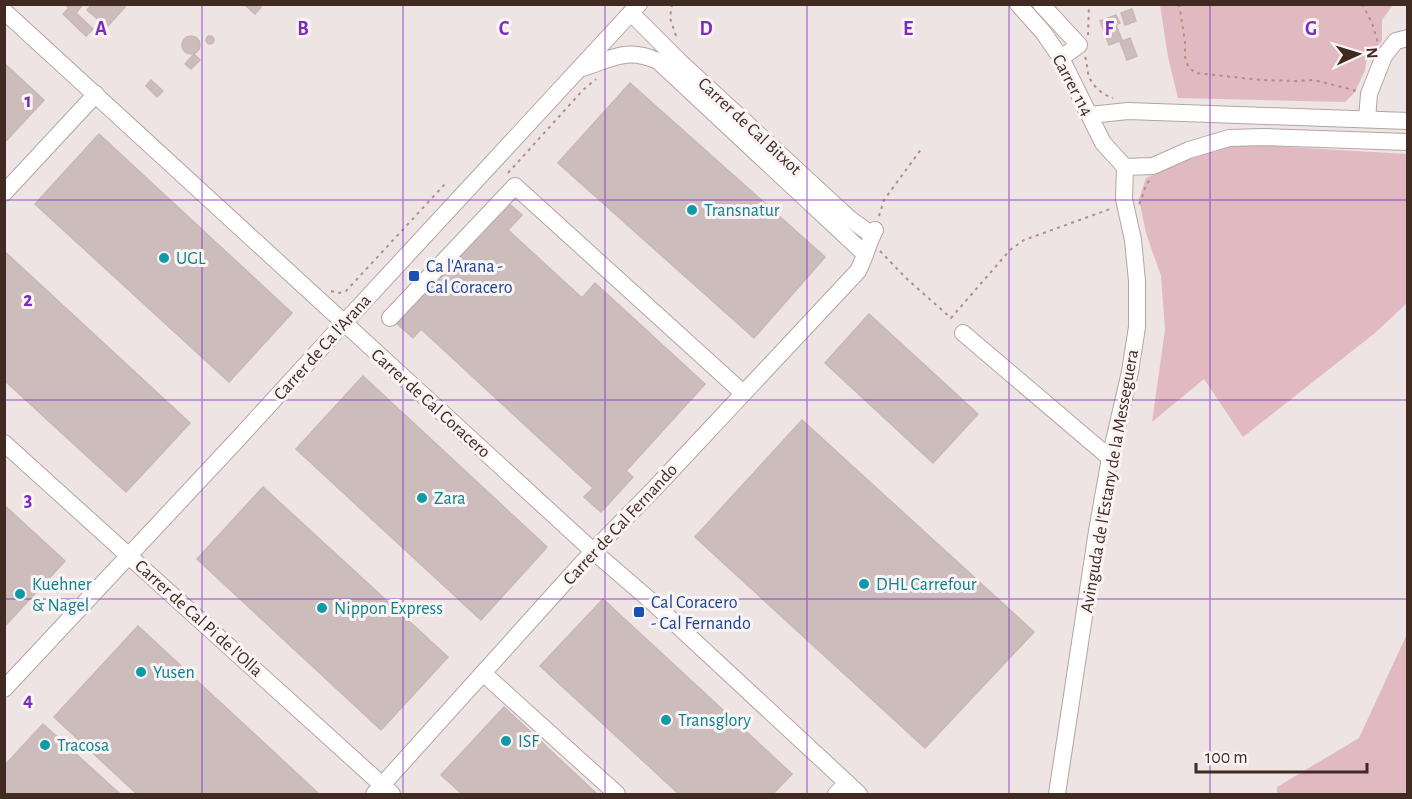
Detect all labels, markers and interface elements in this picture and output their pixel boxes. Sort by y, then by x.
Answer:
text: A [95,19,107,39]
text: B [297,19,309,39]
text: C [499,19,510,39]
text: D [699,19,713,39]
text: E [903,19,913,39]
text: F [1104,19,1114,39]
text: G [1305,19,1317,39]
north arrow [1328,24,1388,84]
text: N [1364,47,1380,59]
street label: Carrer 114 [1048,52,1096,120]
street label: Carrer de Cal Bitxot [694,75,805,179]
text: 1 [24,91,32,111]
place label: Transnatur [704,202,780,220]
marker: Transnatur [685,203,699,217]
place label: UGL [176,250,206,268]
marker: UGL [157,251,171,265]
place label: Ca l'Arana - Cal Coracero [426,258,513,297]
marker: Ca l'Arana - Cal Coracero [407,269,421,283]
text: 2 [23,290,33,310]
street label: Carrer de Ca l'Arana [271,291,375,404]
street label: Carrer de Cal Coracero [367,346,493,462]
street label: Avinguda de l'Estany de la Messeguera [1078,348,1142,614]
street label: Carrer de Cal Fernando [560,461,681,589]
text: 3 [24,490,32,510]
place label: Zara [434,490,466,508]
marker: Zara [415,491,429,505]
street label: Carrer de Cal Pi de l'Olla [131,557,266,681]
place label: Kuehner & Nagel [32,576,92,615]
place label: DHL Carrefour [876,576,977,594]
marker: DHL Carrefour [857,577,871,591]
marker: Kuehner & Nagel [13,587,27,601]
place label: Cal Coracero - Cal Fernando [651,594,751,633]
place label: Nippon Express [334,600,443,618]
marker: Nippon Express [315,601,329,615]
marker: Cal Coracero - Cal Fernando [632,605,646,619]
place label: Yusen [153,664,195,682]
marker: Yusen [134,665,148,679]
text: 4 [23,690,33,710]
place label: Transglory [678,712,751,730]
marker: Transglory [659,713,673,727]
place label: ISF [518,733,539,751]
marker: ISF [499,734,513,748]
scale bar [1196,736,1367,774]
place label: Tracosa [57,737,109,755]
marker: Tracosa [38,738,52,752]
text: 100 m [1205,749,1248,767]

